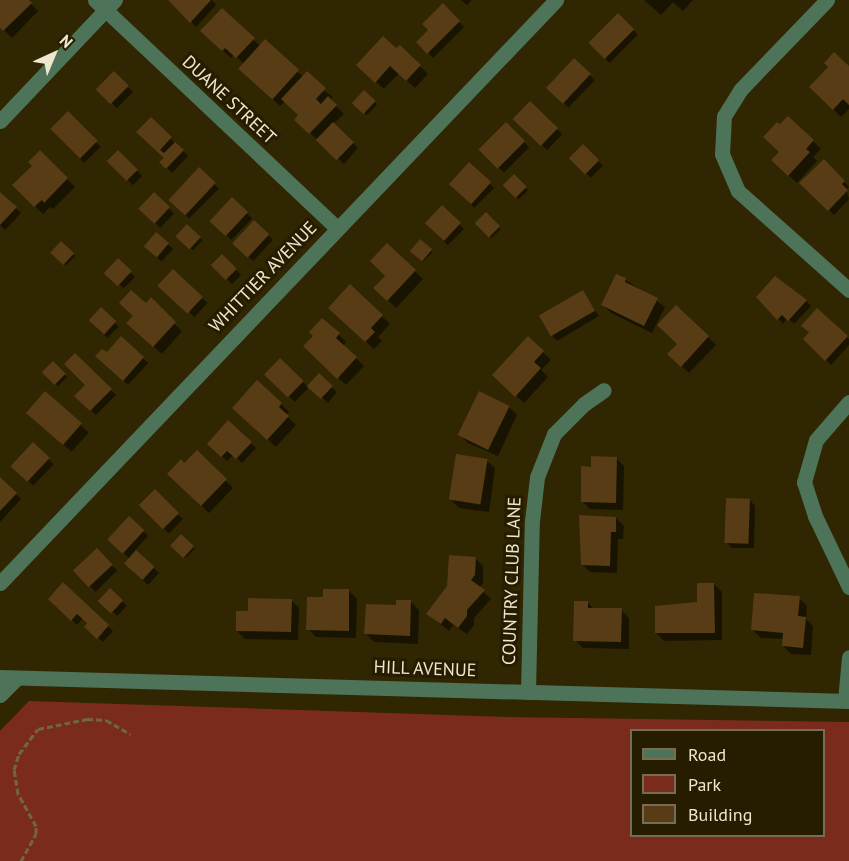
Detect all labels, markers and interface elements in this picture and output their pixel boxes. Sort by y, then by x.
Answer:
north arrow [24,24,84,84]
text: N [56,30,77,52]
street label: DUANE STREET [178,51,280,149]
street label: WHITTIER AVENUE [204,217,322,337]
street label: COUNTRY CLUB LANE [498,496,526,666]
street label: HILL AVENUE [373,656,477,682]
legend [630,729,825,837]
text: Road [688,743,726,766]
text: Park [688,773,721,796]
text: Building [688,803,752,826]

